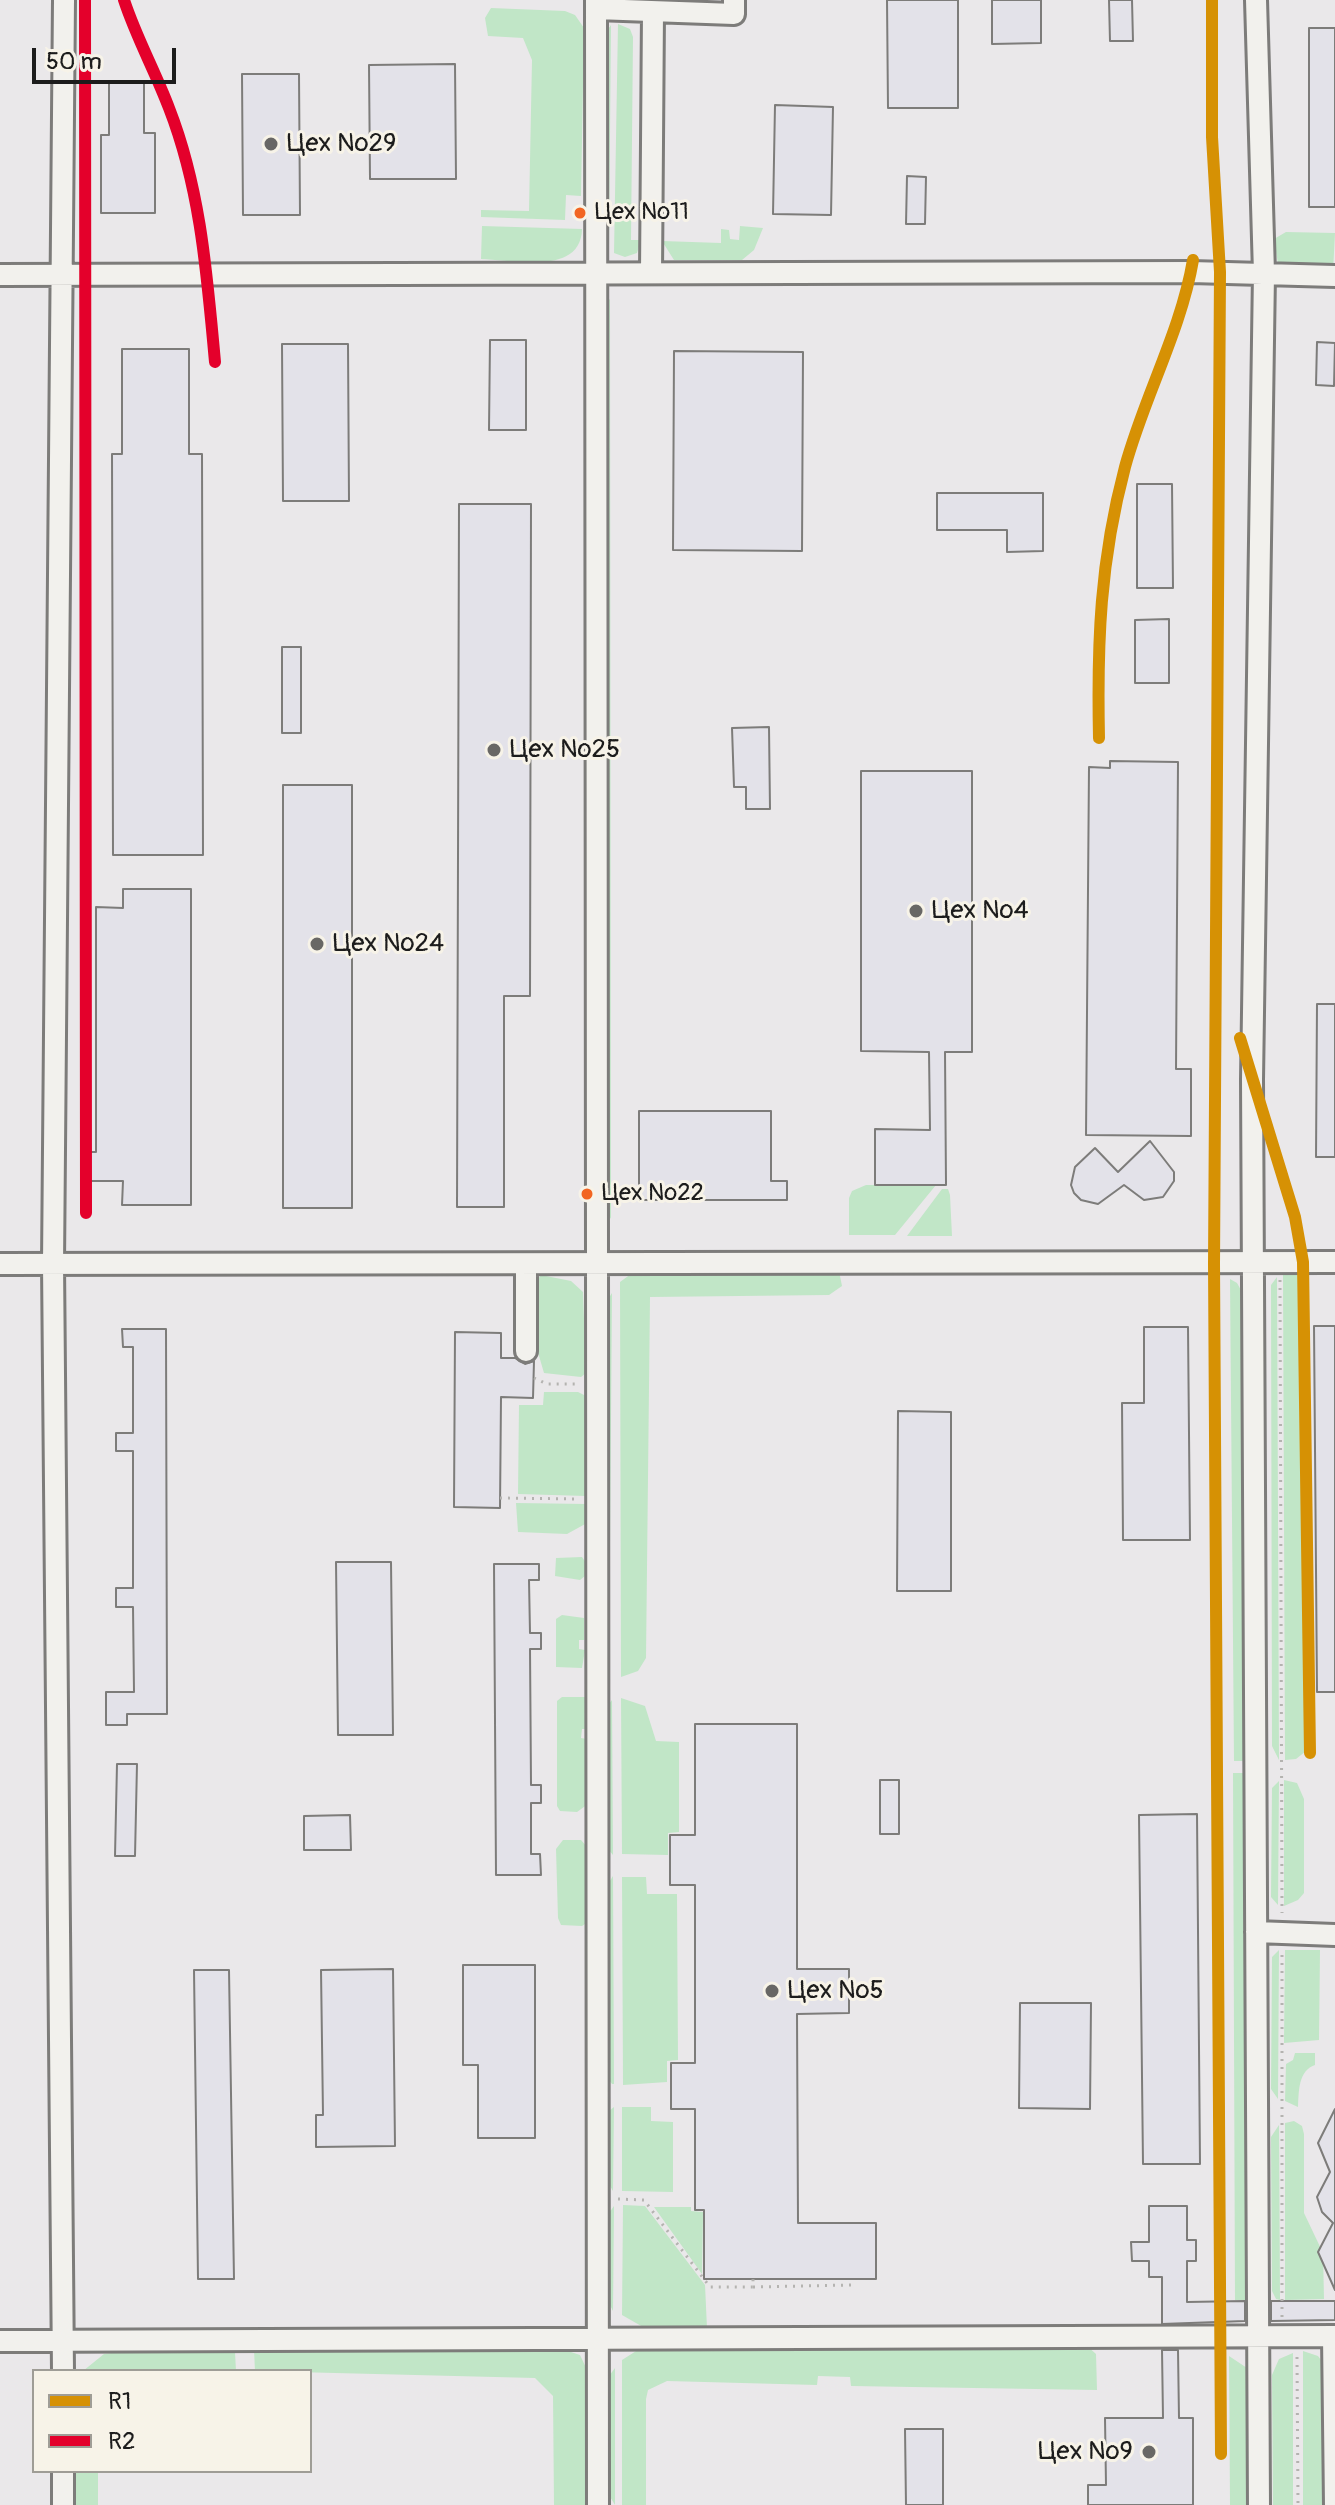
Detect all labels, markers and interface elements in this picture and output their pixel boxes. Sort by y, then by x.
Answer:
scale bar [36,32,180,82]
text: 50 m [46,47,102,76]
place label: Цех №29 [287,128,396,160]
marker: Цех №29 [262,135,280,153]
place label: Цех №11 [595,199,689,227]
marker: Цех №11 [572,205,588,221]
place label: Цех №25 [510,734,620,766]
marker: Цех №25 [485,741,503,759]
place label: Цех №4 [932,895,1029,927]
marker: Цех №4 [907,902,925,920]
place label: Цех №24 [333,928,444,960]
marker: Цех №24 [308,935,326,953]
place label: Цех №22 [602,1180,704,1208]
marker: Цех №22 [579,1186,595,1202]
place label: Цех №5 [788,1975,884,2007]
marker: Цех №5 [763,1982,781,2000]
legend [32,2369,312,2473]
text: R1 [108,2387,131,2416]
text: R2 [108,2427,135,2456]
place label: Цех №9 [1038,2436,1133,2468]
marker: Цех №9 [1140,2443,1158,2461]

